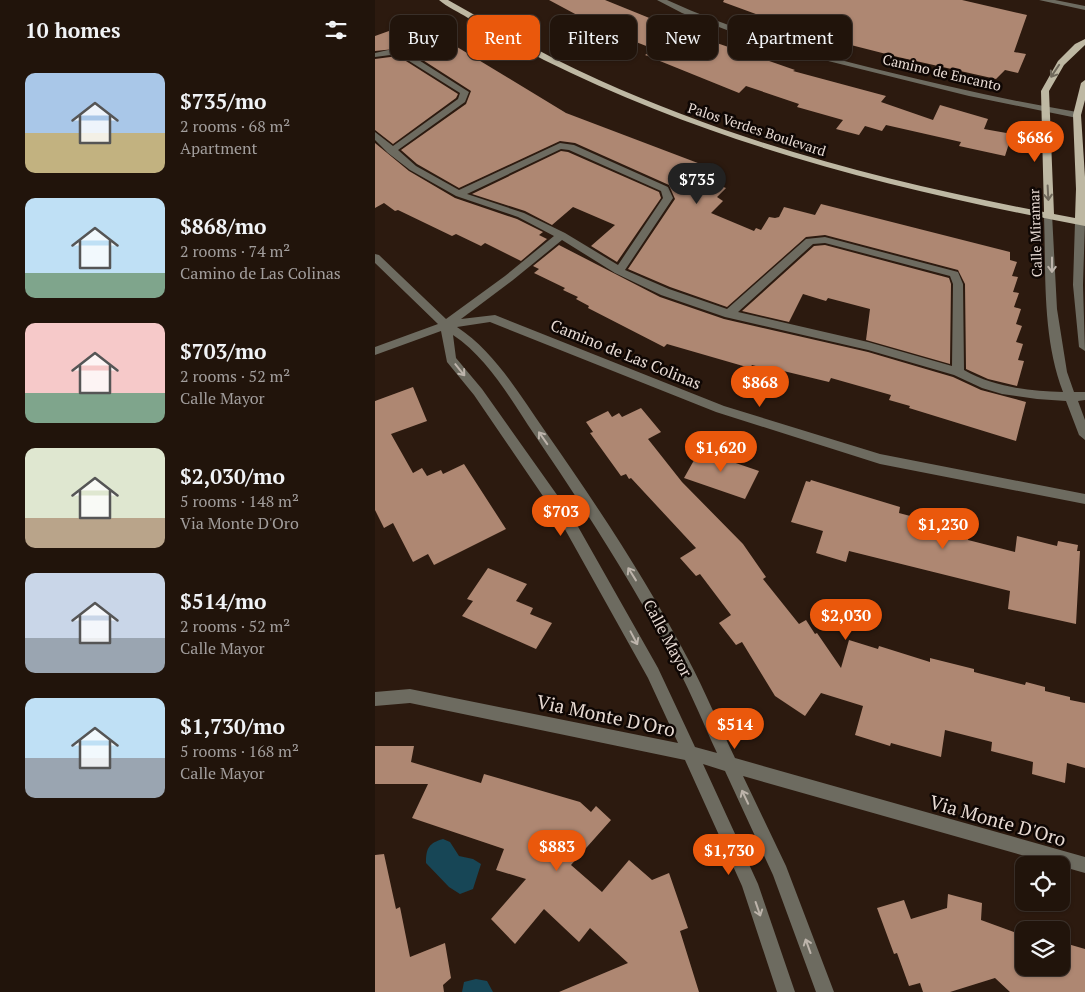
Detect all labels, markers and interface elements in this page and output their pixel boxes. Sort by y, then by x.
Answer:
chip: Buy [390,15,457,60]
chip: Rent [467,15,540,60]
chip: Filters [550,15,637,60]
chip: New [647,15,718,60]
chip: Apartment [728,15,852,60]
text: 10 homes [25,16,121,44]
icon: filters [322,16,350,44]
street label: Camino de Encanto [881,49,1004,95]
one-way arrow [1050,64,1060,78]
text: $735/mo [180,87,267,115]
icon: home [65,93,125,153]
street label: Palos Verdes Boulevard [686,98,829,160]
text: 2 rooms · 68 m² [180,115,290,137]
pin: $686 [1005,120,1065,163]
text: $686 [1017,126,1053,148]
text: Apartment [180,137,257,159]
pin: $735 [667,162,727,205]
text: $735 [679,168,715,190]
one-way arrow [1044,185,1053,201]
street label: Calle Miramar [1024,188,1046,277]
text: $868/mo [180,212,267,240]
icon: home [65,218,125,278]
text: 2 rooms · 74 m² [180,240,290,262]
one-way arrow [1047,256,1057,273]
text: Camino de Las Colinas [180,262,341,284]
street label: Camino de Las Colinas [547,314,705,394]
text: $703/mo [180,337,267,365]
icon: home [65,343,125,403]
one-way arrow [455,363,466,376]
text: 2 rooms · 52 m² [180,365,290,387]
pin: $868 [730,366,790,408]
text: $868 [742,371,778,393]
text: Calle Mayor [180,387,265,409]
pin: $1,620 [680,430,762,473]
one-way arrow [538,431,548,445]
text: $1,620 [696,436,746,458]
text: $2,030/mo [180,462,285,490]
icon: home [65,468,125,528]
text: 5 rooms · 148 m² [180,490,299,512]
pin: $703 [531,494,591,537]
text: $703 [543,500,579,522]
pin: $1,230 [902,508,984,550]
text: Via Monte D'Oro [180,512,299,534]
text: $1,230 [918,513,968,535]
one-way arrow [627,567,637,581]
text: $514/mo [180,587,267,615]
icon: home [65,593,125,653]
street label: Calle Mayor [638,595,698,681]
pin: $2,030 [805,598,887,641]
text: $2,030 [821,604,871,626]
text: 2 rooms · 52 m² [180,615,290,637]
one-way arrow [630,630,639,645]
text: Calle Mayor [180,637,265,659]
street label: Via Monte D'Oro [534,688,678,742]
pin: $514 [705,708,765,750]
text: $1,730/mo [180,712,285,740]
text: $514 [717,713,753,735]
icon: home [65,718,125,778]
text: 5 rooms · 168 m² [180,740,299,762]
text: Calle Mayor [180,762,265,784]
street label: Via Monte D'Oro [927,789,1069,851]
one-way arrow [739,790,749,805]
pin: $883 [527,830,587,872]
pin: $1,730 [688,834,770,876]
text: $883 [539,835,575,857]
text: $1,730 [704,839,754,861]
map controls [1015,856,1070,976]
button: locate [1015,856,1070,911]
one-way arrow [754,901,763,917]
button: layers [1015,921,1070,976]
one-way arrow [803,939,812,955]

